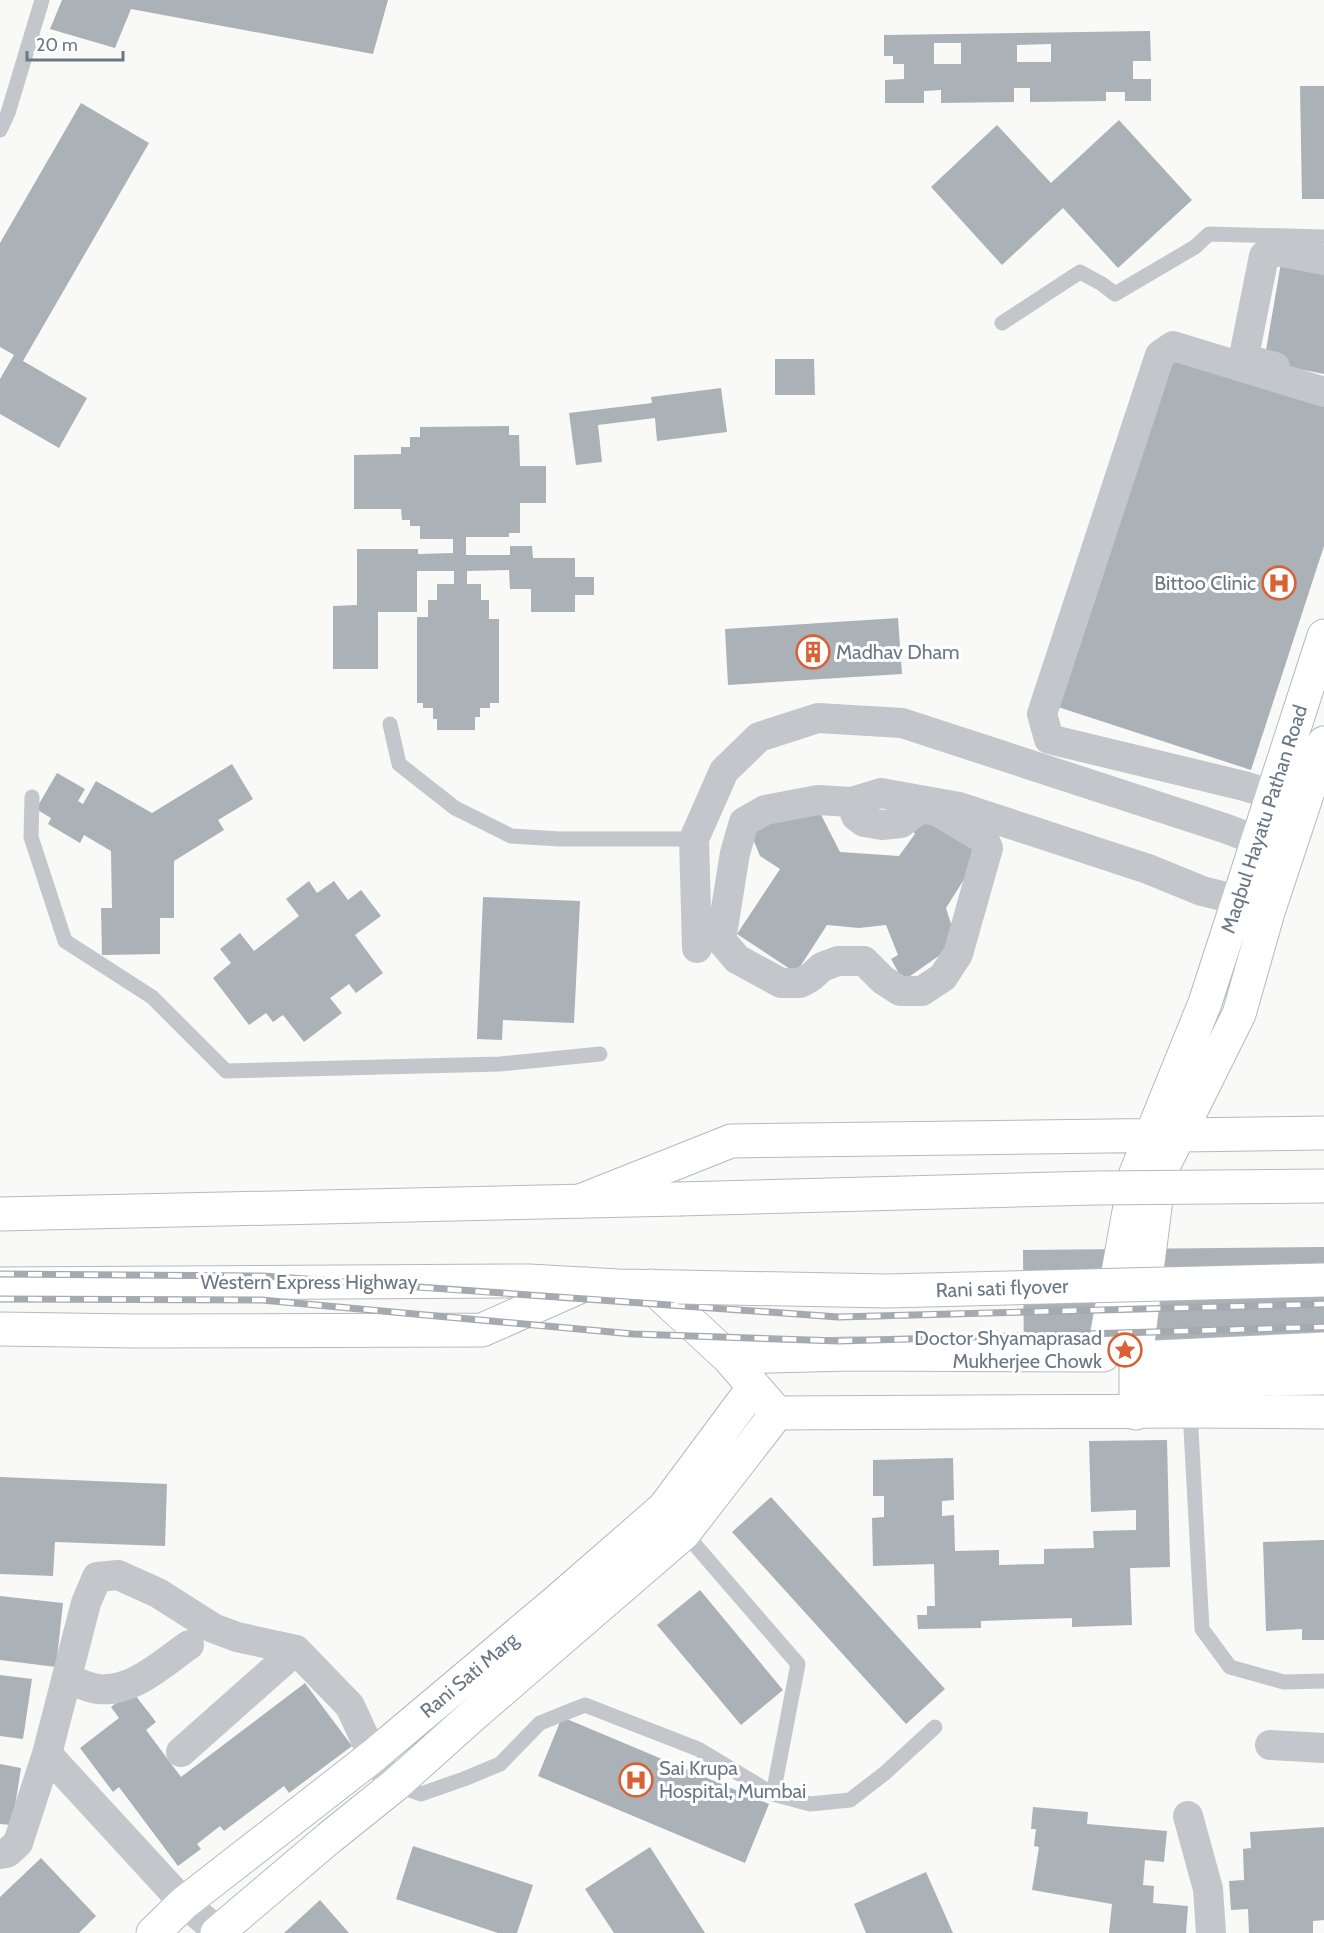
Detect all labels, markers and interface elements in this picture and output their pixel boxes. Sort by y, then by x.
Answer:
scale bar [27,24,123,62]
text: 20 m [36,34,78,56]
hospital icon: Bittoo Clinic [1261,565,1297,601]
place label: Bittoo Clinic [1154,571,1256,595]
building icon: Madhav Dham [795,634,831,670]
place label: Madhav Dham [836,640,960,664]
street label: Maqbul Hayatu Pathan Road [1216,702,1312,936]
street label: Western Express Highway [200,1270,418,1294]
street label: Rani sati flyover [935,1274,1069,1302]
place label: Doctor Shyamaprasad Mukherjee Chowk [914,1326,1102,1373]
place icon: Doctor Shyamaprasad Mukherjee Chowk [1107,1332,1143,1368]
street label: Rani Sati Marg [415,1627,523,1723]
place label: Sai Krupa Hospital, Mumbai [659,1756,806,1803]
hospital icon: Sai Krupa Hospital, Mumbai [618,1762,654,1798]

